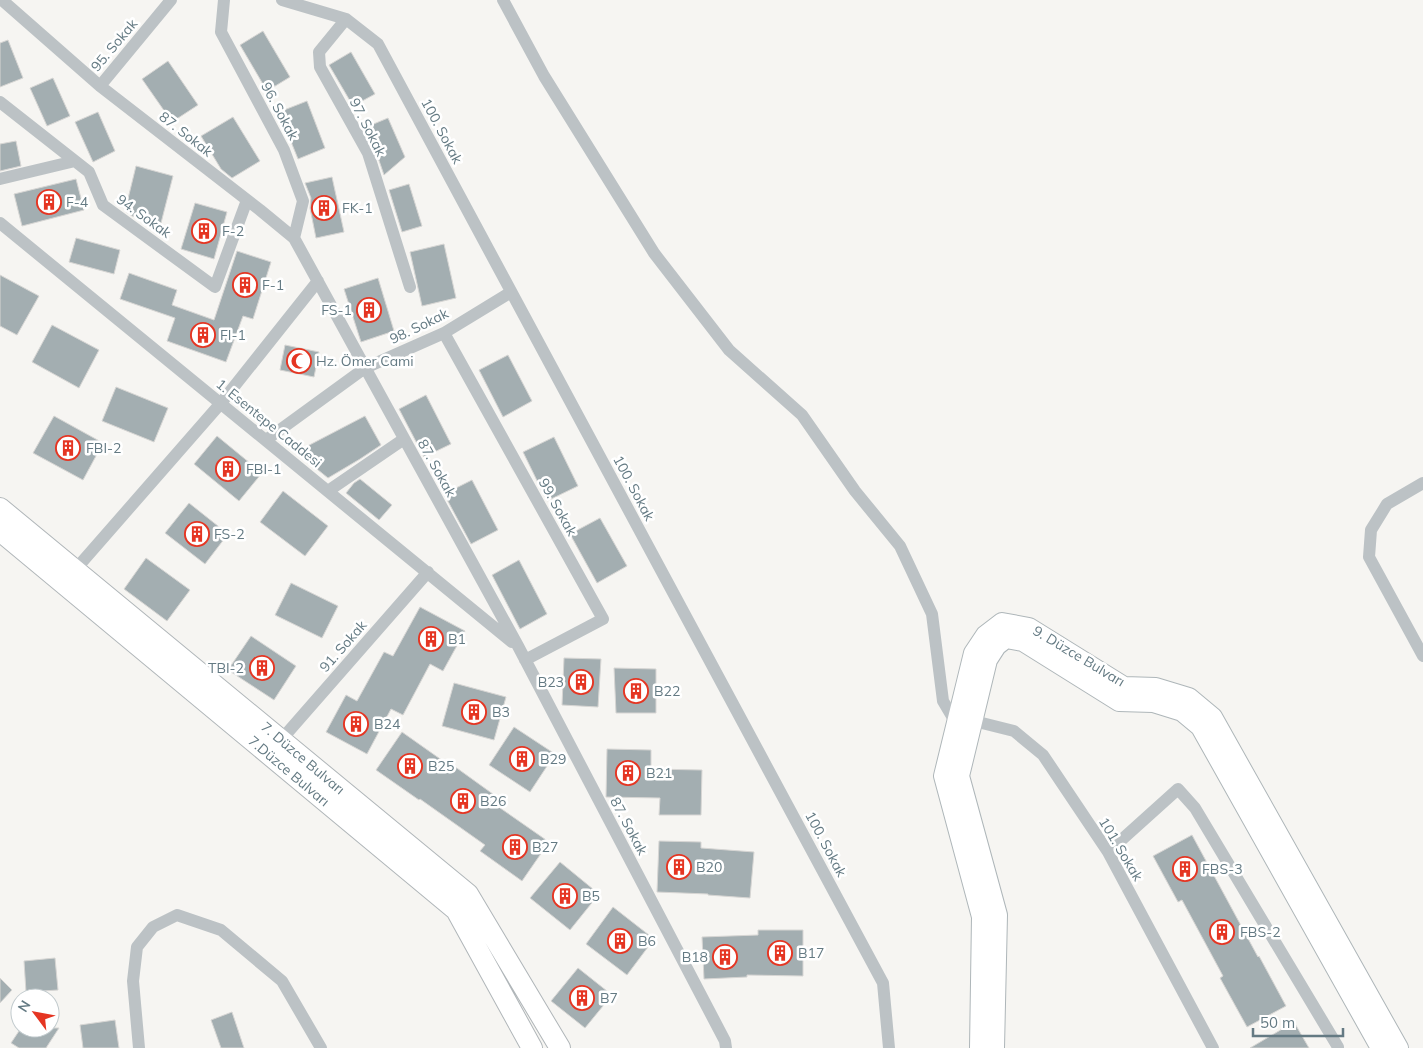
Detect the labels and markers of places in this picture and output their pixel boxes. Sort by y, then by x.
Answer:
building icon: F-4 [36,189,62,215]
place label: F-4 [66,193,89,211]
building icon: FK-1 [311,195,337,221]
place label: FK-1 [342,199,373,217]
building icon: F-2 [191,218,217,244]
place label: F-2 [222,222,244,240]
building icon: F-1 [232,272,258,298]
place label: F-1 [262,276,284,294]
building icon: FS-1 [356,297,382,323]
place label: FS-1 [321,301,352,319]
building icon: FI-1 [190,322,216,348]
place label: FI-1 [220,326,246,344]
mosque icon: Hz. Ömer Cami [286,348,312,374]
place label: Hz. Ömer Cami [316,352,414,370]
building icon: FBI-2 [55,435,81,461]
place label: FBI-2 [86,439,121,457]
building icon: FBI-1 [215,456,241,482]
place label: FBI-1 [246,460,281,478]
building icon: FS-2 [184,521,210,547]
place label: FS-2 [214,525,245,543]
building icon: B1 [418,626,444,652]
place label: B1 [448,630,466,648]
building icon: TBI-2 [249,655,275,681]
place label: TBI-2 [208,659,244,677]
building icon: B23 [568,669,594,695]
place label: B23 [538,673,564,691]
building icon: B22 [623,678,649,704]
place label: B22 [654,682,680,700]
building icon: B3 [461,699,487,725]
place label: B3 [492,703,510,721]
building icon: B24 [343,711,369,737]
place label: B24 [374,715,401,733]
building icon: B29 [509,746,535,772]
place label: B29 [540,750,566,768]
building icon: B25 [397,753,423,779]
place label: B25 [428,757,454,775]
building icon: B21 [615,760,641,786]
place label: B21 [646,764,672,782]
building icon: B26 [450,788,476,814]
place label: B26 [480,792,506,810]
building icon: B27 [502,834,528,860]
place label: B27 [532,838,558,856]
building icon: B20 [666,854,692,880]
building icon: FBS-3 [1172,856,1198,882]
place label: B20 [696,858,722,876]
place label: FBS-3 [1202,860,1243,878]
building icon: B5 [552,883,578,909]
place label: B5 [582,887,600,905]
building icon: FBS-2 [1209,919,1235,945]
place label: FBS-2 [1240,923,1281,941]
building icon: B6 [607,928,633,954]
place label: B6 [638,932,656,950]
building icon: B17 [767,940,793,966]
building icon: B18 [712,944,738,970]
place label: B17 [798,944,824,962]
place label: B18 [682,948,708,966]
building icon: B7 [569,985,595,1011]
place label: B7 [600,989,618,1007]

